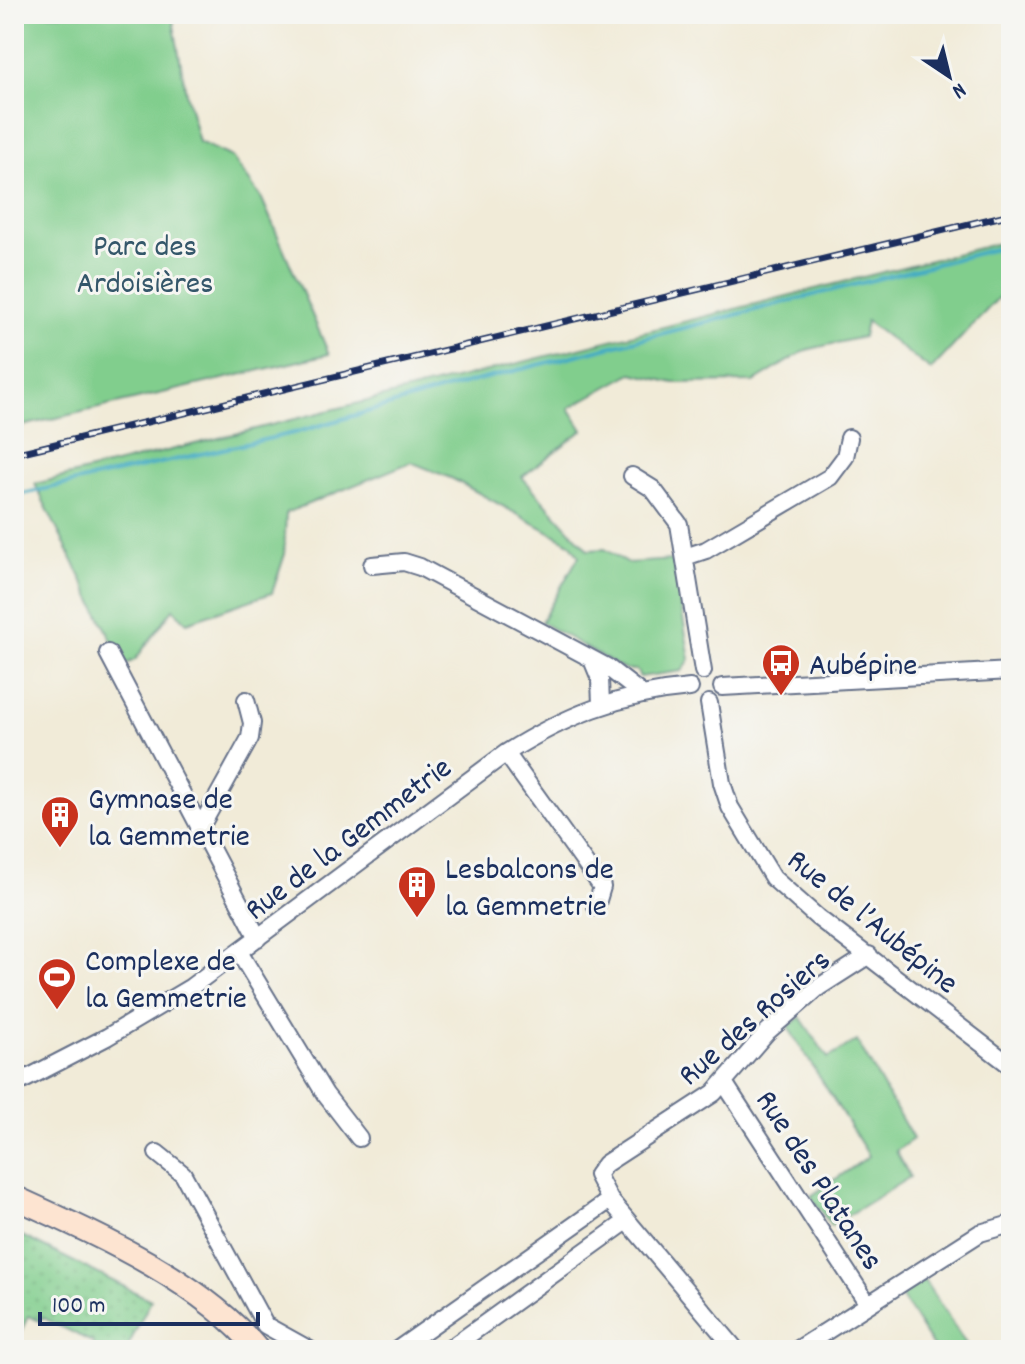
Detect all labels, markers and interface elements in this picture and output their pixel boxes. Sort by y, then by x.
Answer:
north arrow [909,36,989,116]
text: N [945,74,972,105]
park label: Parc des Ardoisières [77,226,214,309]
bus stop icon: Aubépine [760,642,802,697]
place label: Aubépine [809,645,917,691]
street label: Rue de la Gemmetrie [237,748,463,934]
place label: Gymnase de la Gemmetrie [88,779,250,862]
building icon: Gymnase de la Gemmetrie [39,794,81,849]
street label: Rue de l’Aubépine [775,840,967,1008]
place label: Lesbalcons de la Gemmetrie [445,849,614,932]
building icon: Lesbalcons de la Gemmetrie [396,864,438,919]
street label: Rue des Rosiers [670,940,843,1099]
place label: Complexe de la Gemmetrie [85,941,247,1024]
sports icon: Complexe de la Gemmetrie [36,956,78,1011]
street label: Rue des Platanes [741,1082,892,1281]
scale bar [40,1276,258,1326]
text: 100 m [52,1290,105,1324]

